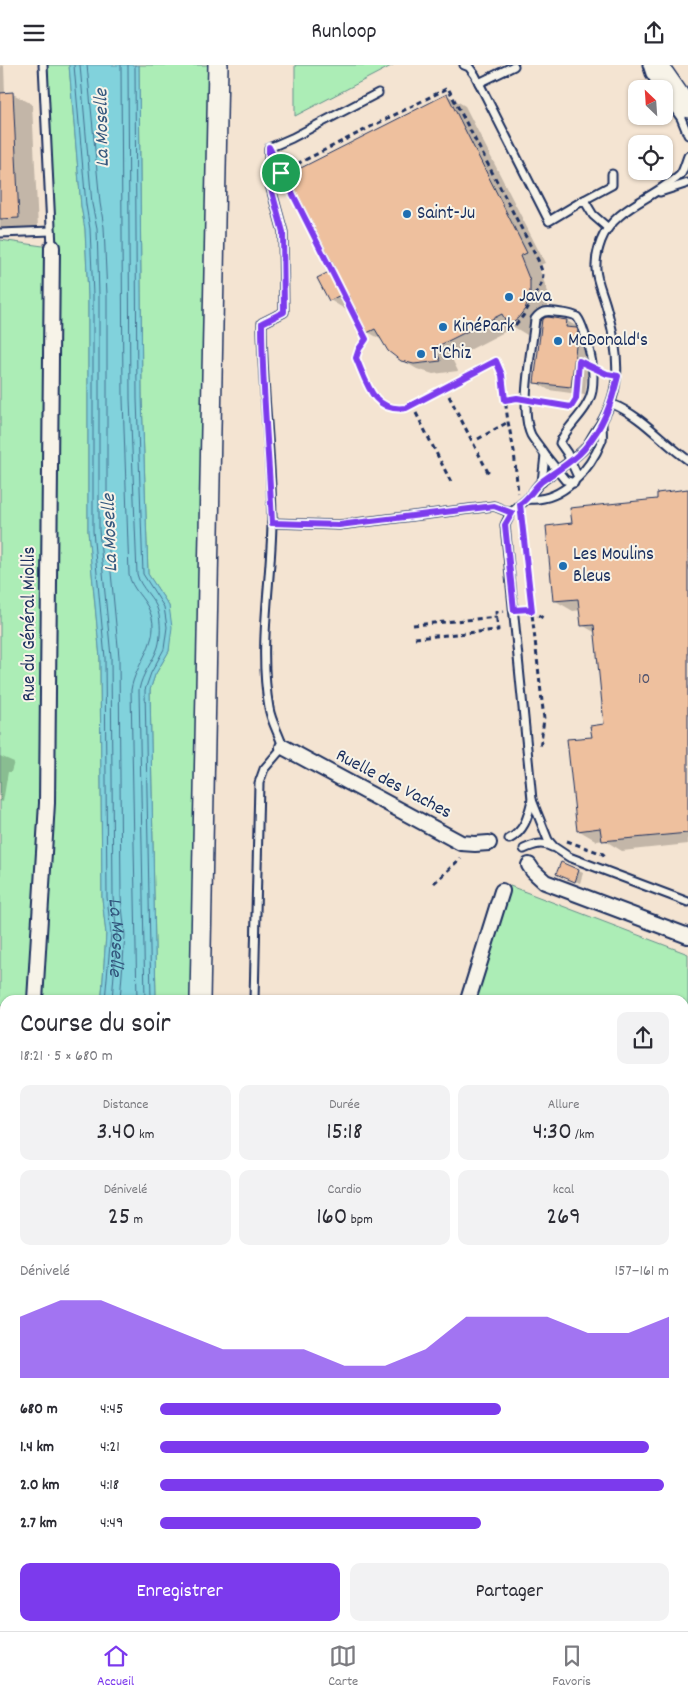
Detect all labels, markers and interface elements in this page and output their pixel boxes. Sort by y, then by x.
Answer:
text: Runloop [311,17,377,48]
icon: menu [20,19,48,47]
icon: share [640,19,668,47]
north arrow [628,80,672,125]
map controls [628,80,673,180]
water label: La Moselle [88,87,118,167]
button: locate [628,135,673,180]
pin [260,152,302,194]
icon: arrive [267,159,295,187]
place label: Saint-Ju [417,201,475,228]
marker: Saint-Ju [401,208,413,220]
place label: Java [519,284,553,311]
marker: Java [503,291,515,303]
place label: KinéPark [453,314,515,341]
marker: KinéPark [437,321,449,333]
place label: McDonald's [568,328,648,355]
marker: McDonald's [552,335,564,347]
place label: T'Chiz [431,341,471,368]
marker: T'Chiz [415,348,427,360]
water label: La Moselle [96,492,126,573]
place label: Les Moulins Bleus [573,542,654,591]
street label: Rue du Général Miollis [17,547,44,701]
marker: Les Moulins Bleus [557,560,569,572]
house number: 10 [638,668,650,691]
street label: Ruelle des Vaches [330,743,456,827]
water label: La Moselle [99,897,131,978]
text: Course du soir [20,1006,171,1046]
button: share [617,1012,669,1064]
text: 18:21 · 5 × 680 m [20,1045,113,1068]
text: Distance [103,1095,148,1115]
text: Durée [329,1095,360,1115]
text: Allure [548,1095,579,1115]
text: 3.40 [97,1115,136,1151]
text: 15:18 [326,1115,363,1151]
text: 4:30 [533,1115,572,1151]
text: km [136,1125,154,1145]
text: /km [572,1125,594,1145]
text: Dénivelé [104,1180,147,1200]
text: Cardio [327,1180,362,1200]
text: kcal [553,1180,574,1200]
text: 25 [108,1200,130,1236]
text: 160 [316,1200,348,1236]
text: 269 [546,1200,581,1236]
text: m [130,1210,143,1230]
text: bpm [348,1210,373,1230]
text: Dénivelé [20,1260,70,1283]
text: 157–161 m [615,1260,669,1283]
text: 680 m [20,1398,58,1421]
text: 4:45 [100,1398,123,1421]
text: 1.4 km [20,1436,54,1459]
text: 4:21 [100,1436,120,1459]
text: 2.0 km [20,1474,60,1497]
text: 4:18 [100,1474,119,1497]
text: 2.7 km [20,1512,57,1535]
text: 4:49 [100,1512,123,1535]
button: Enregistrer [20,1563,340,1621]
button: Partager [350,1563,669,1621]
tab: Accueil [97,1642,134,1692]
tab: Carte [328,1642,358,1692]
tab: Favoris [552,1642,591,1692]

